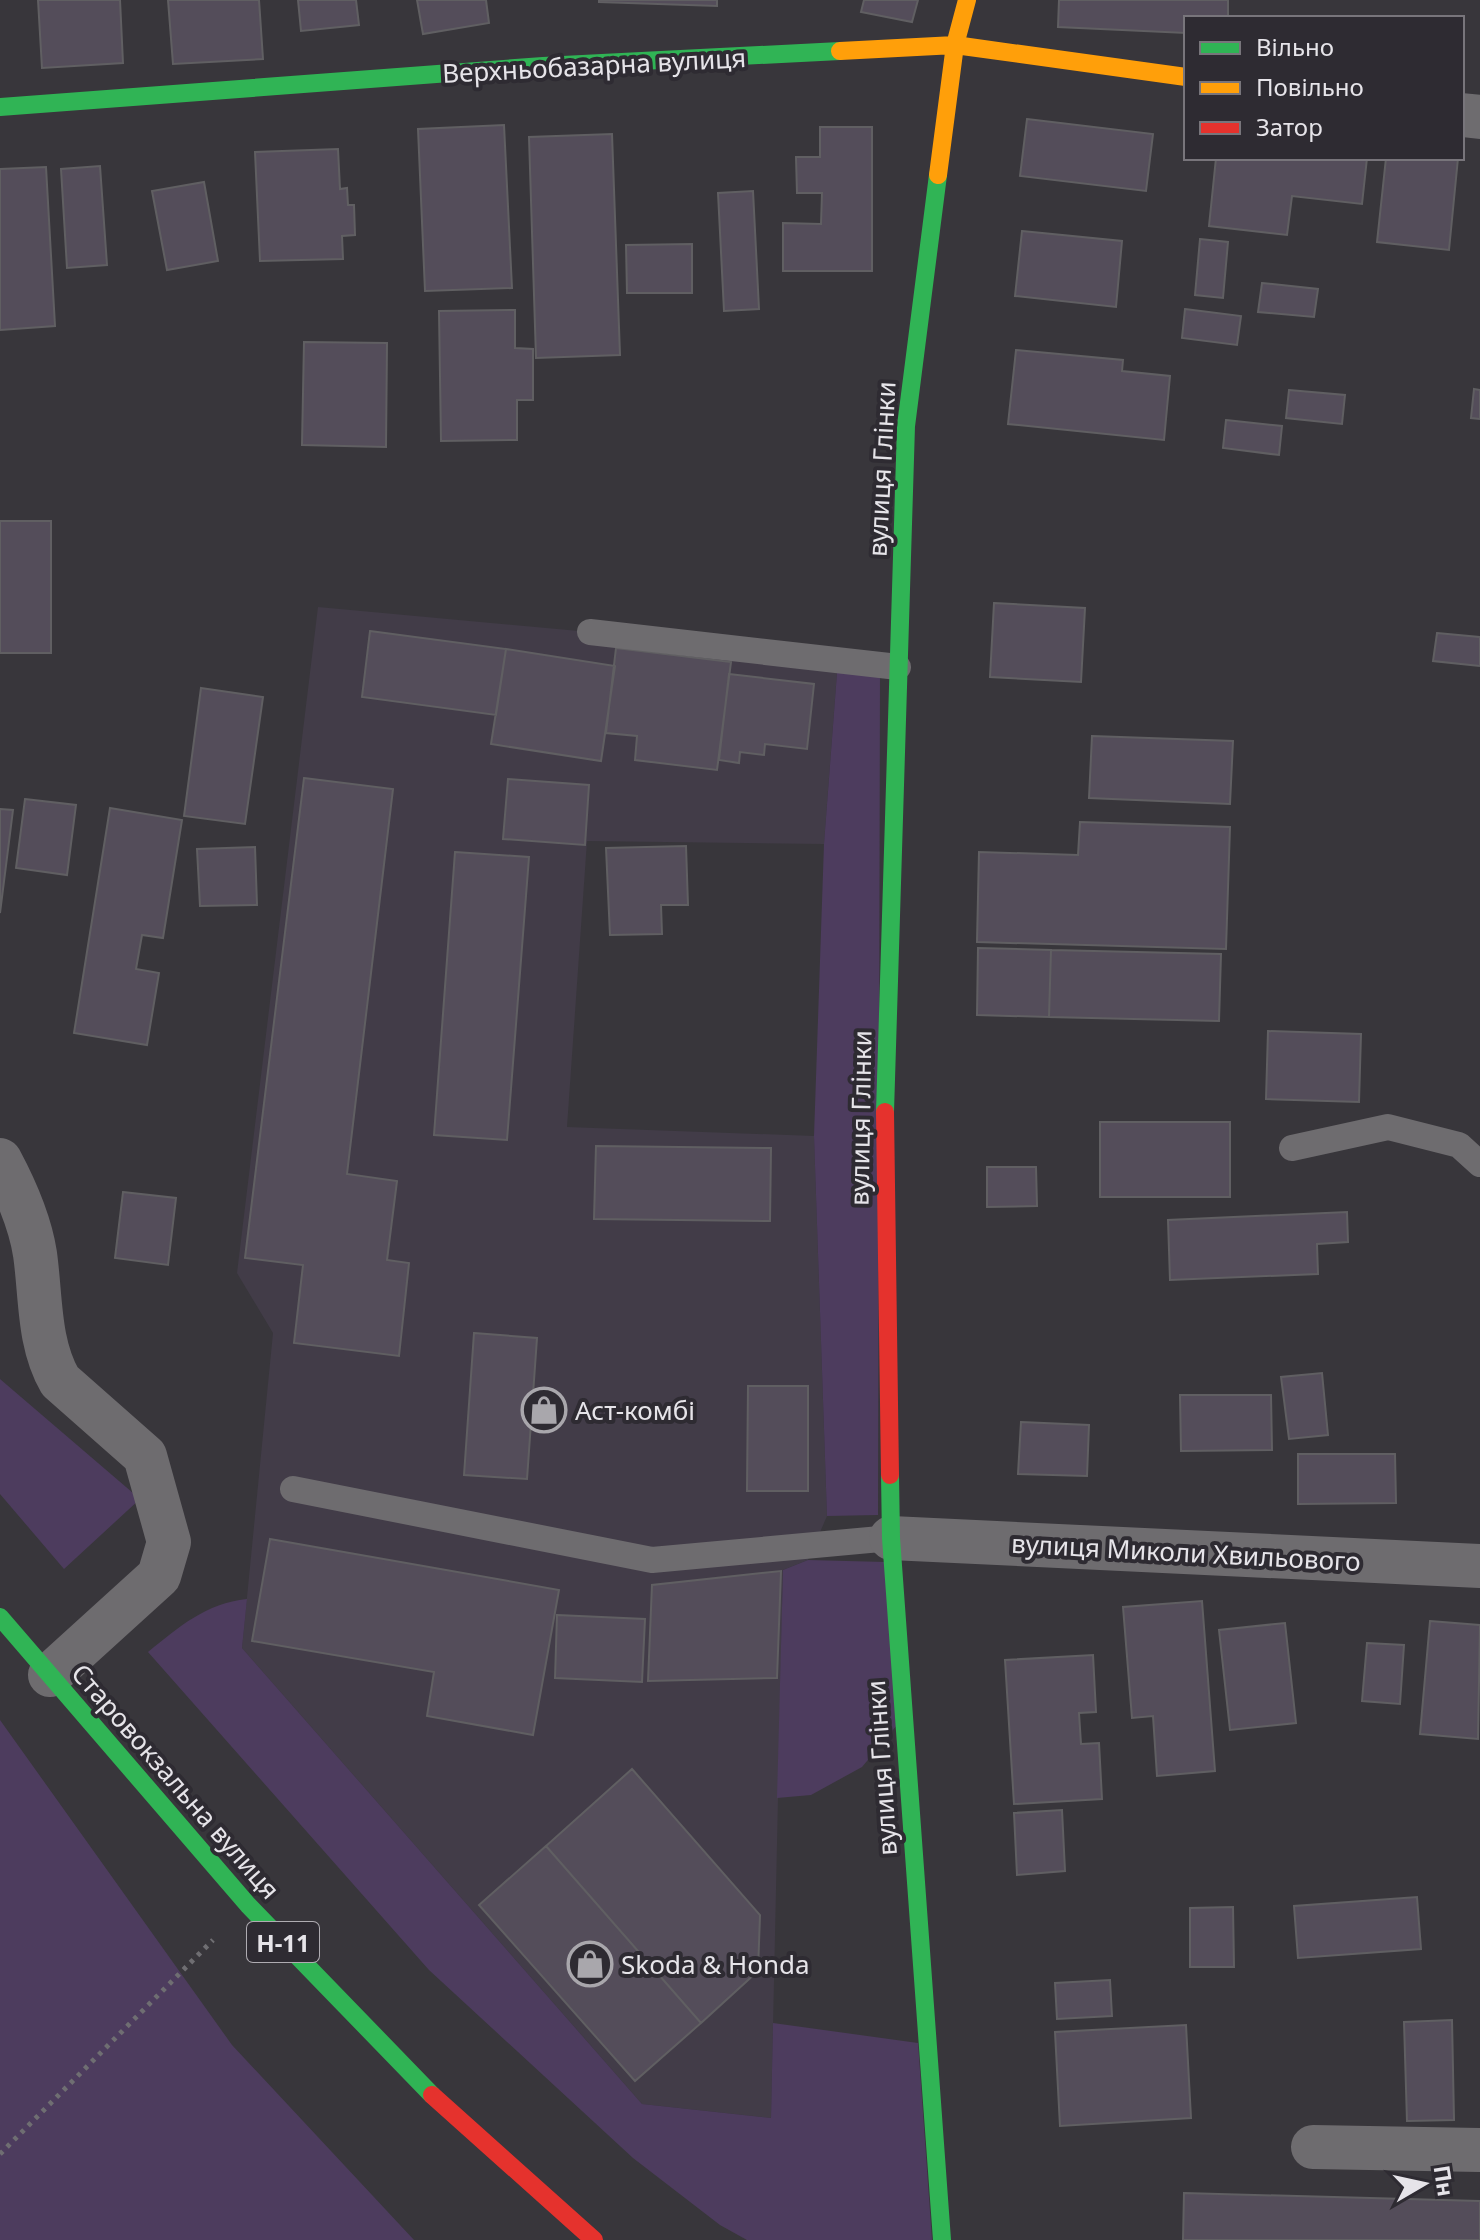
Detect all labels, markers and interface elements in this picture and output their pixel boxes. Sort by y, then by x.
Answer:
legend [1184,16,1464,160]
text: Вільно [1256,30,1334,63]
street label: Верхньобазарна вулиця [441,39,747,91]
text: Повільно [1256,70,1364,103]
text: Затор [1256,110,1323,143]
street label: вулиця Глінки [858,380,904,558]
street label: вулиця Глінки [840,1030,880,1206]
shop icon: Аст-комбі [520,1386,568,1434]
place label: Аст-комбі [575,1392,695,1428]
street label: вулиця Миколи Хвильового [1010,1525,1362,1579]
street label: Старовокзальна вулиця [64,1656,288,1906]
street label: вулиця Глінки [857,1679,905,1857]
road number: Н-11 [247,1922,319,1962]
shop icon: Skoda & Honda [566,1940,614,1988]
place label: Skoda & Honda [621,1946,810,1982]
north arrow [1384,2144,1464,2224]
text: Пн [1427,2163,1462,2198]

